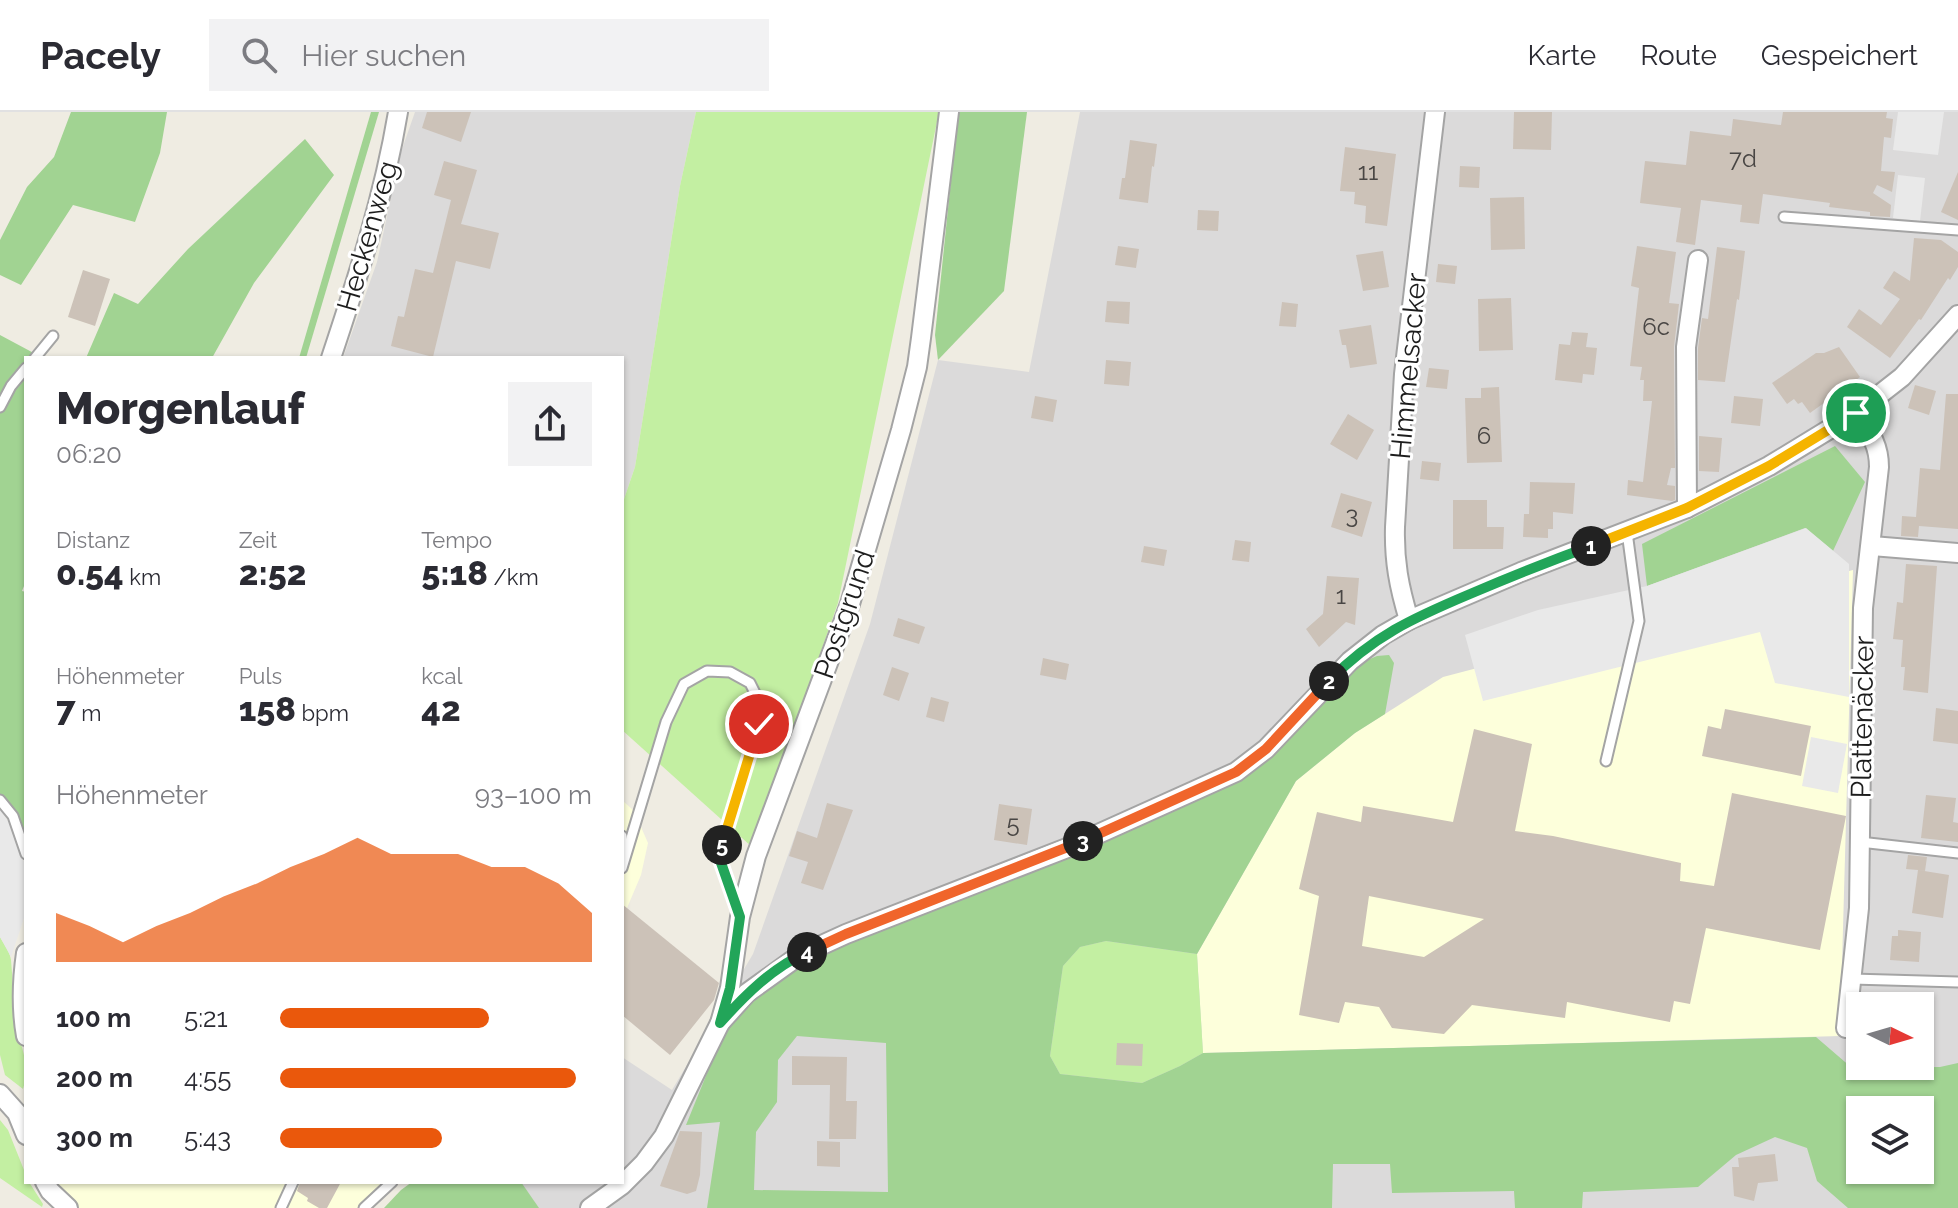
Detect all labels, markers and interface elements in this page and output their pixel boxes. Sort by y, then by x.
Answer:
search box [209,19,769,91]
text: Pacely [40,33,161,78]
icon: search [237,33,281,77]
text: Hier suchen [301,38,466,73]
text: Karte [1527,39,1596,72]
text: Route [1640,39,1717,72]
text: Gespeichert [1761,39,1918,72]
house number: 7d [1729,144,1757,173]
street label: Heckenweg [330,157,405,315]
house number: 11 [1358,157,1378,186]
street label: Himmelsacker [1384,271,1433,461]
house number: 6c [1642,312,1670,341]
pin [1822,379,1890,447]
button: share [508,382,592,466]
text: Morgenlauf [56,383,304,434]
icon: arrive [1834,391,1878,435]
house number: 6 [1477,421,1491,450]
text: 06:20 [56,439,122,469]
house number: 3 [1346,500,1358,529]
pin: 1 [1571,526,1611,566]
text: Distanz [56,527,130,553]
text: Zeit [239,527,277,553]
text: Tempo [421,527,492,553]
text: 1 [1586,533,1596,559]
street label: Postgrund [807,545,882,683]
text: 0.54 [56,553,124,593]
text: 2:52 [239,553,306,593]
text: 5:18 [421,553,488,593]
text: km [124,564,161,590]
text: /km [488,564,539,590]
house number: 1 [1336,581,1346,610]
street label: Plattenäcker [1845,635,1880,799]
pin: 2 [1309,661,1349,701]
text: Höhenmeter [56,663,185,689]
text: Puls [239,663,282,689]
text: kcal [421,663,462,689]
text: 2 [1323,668,1335,694]
text: 7 [56,689,76,729]
text: 158 [239,689,296,729]
text: 42 [421,689,461,729]
pin [725,690,793,758]
text: m [76,700,101,726]
text: bpm [296,700,349,726]
icon: check [737,702,781,746]
text: Höhenmeter [56,780,208,810]
text: 93–100 m [475,780,592,810]
house number: 5 [1006,809,1020,838]
pin: 3 [1063,821,1103,861]
pin: 5 [702,825,742,865]
text: 3 [1077,828,1089,854]
text: 5 [716,832,728,858]
pin: 4 [787,932,827,972]
text: 4 [801,939,813,965]
north arrow [1846,992,1934,1080]
map controls [1846,992,1934,1184]
text: 100 m [56,1003,131,1033]
text: 5:21 [184,1003,228,1033]
text: 200 m [56,1063,133,1093]
text: 4:55 [184,1063,231,1093]
button: layers [1846,1096,1934,1184]
text: 300 m [56,1123,133,1153]
text: 5:43 [184,1123,231,1153]

